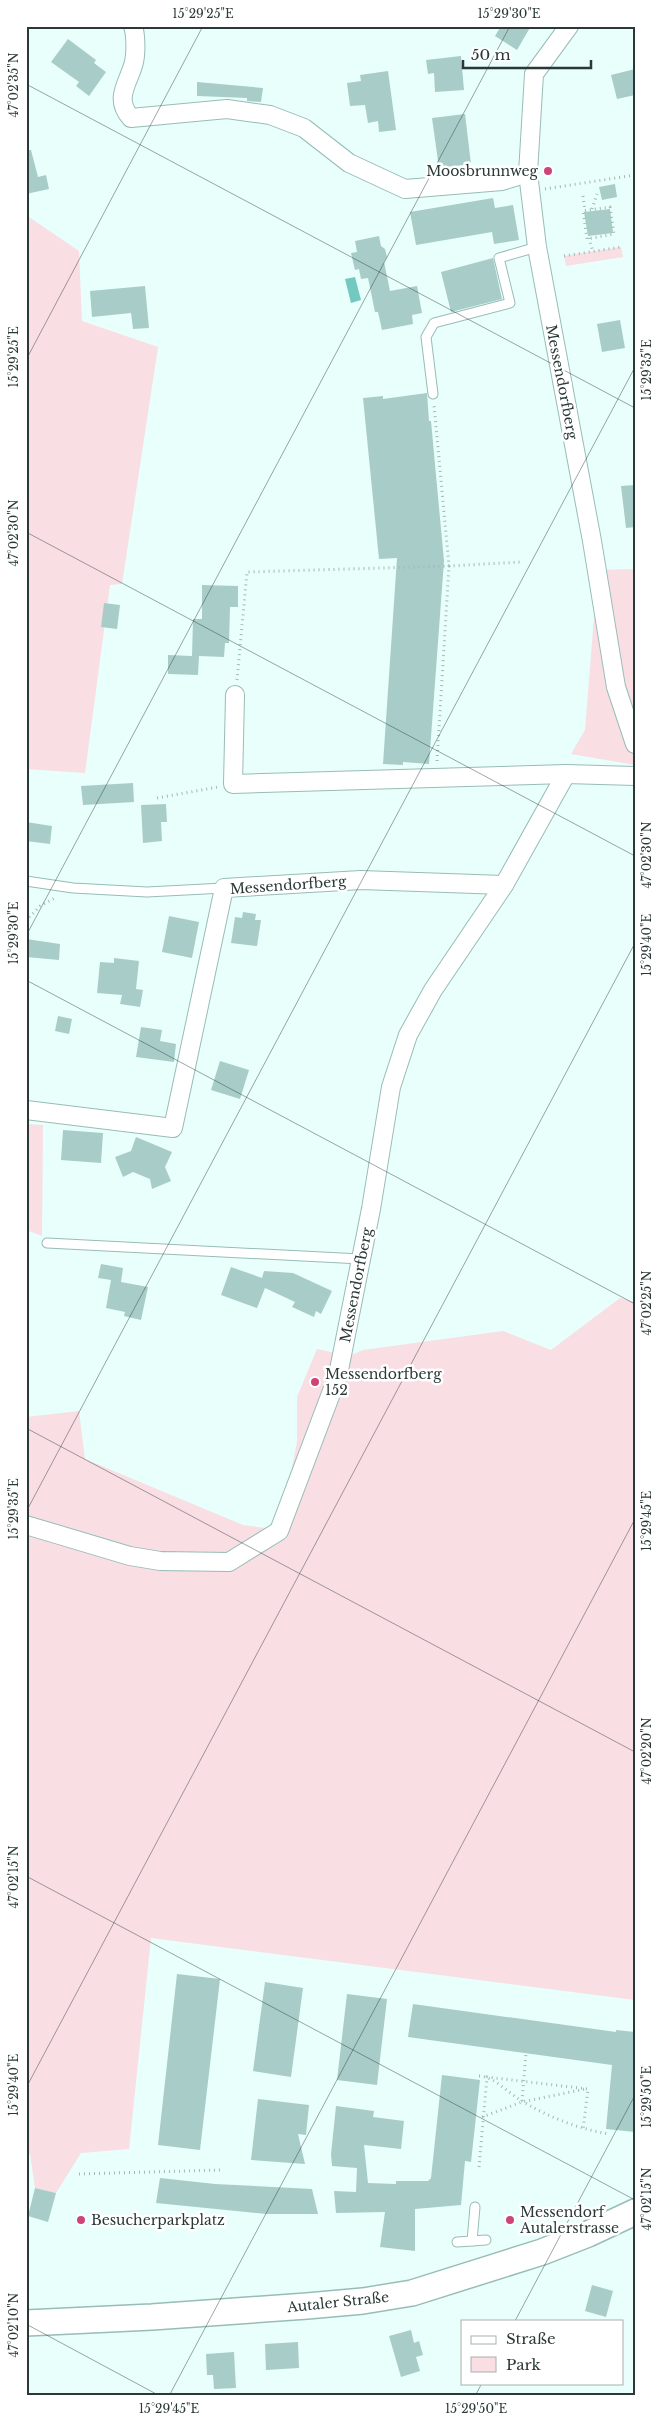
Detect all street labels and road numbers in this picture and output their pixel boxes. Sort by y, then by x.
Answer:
street label: Messendorfberg [542,323,582,442]
street label: Messendorfberg [229,872,347,898]
street label: Messendorfberg [336,1225,376,1344]
street label: Autaler Straße [285,2288,390,2316]

